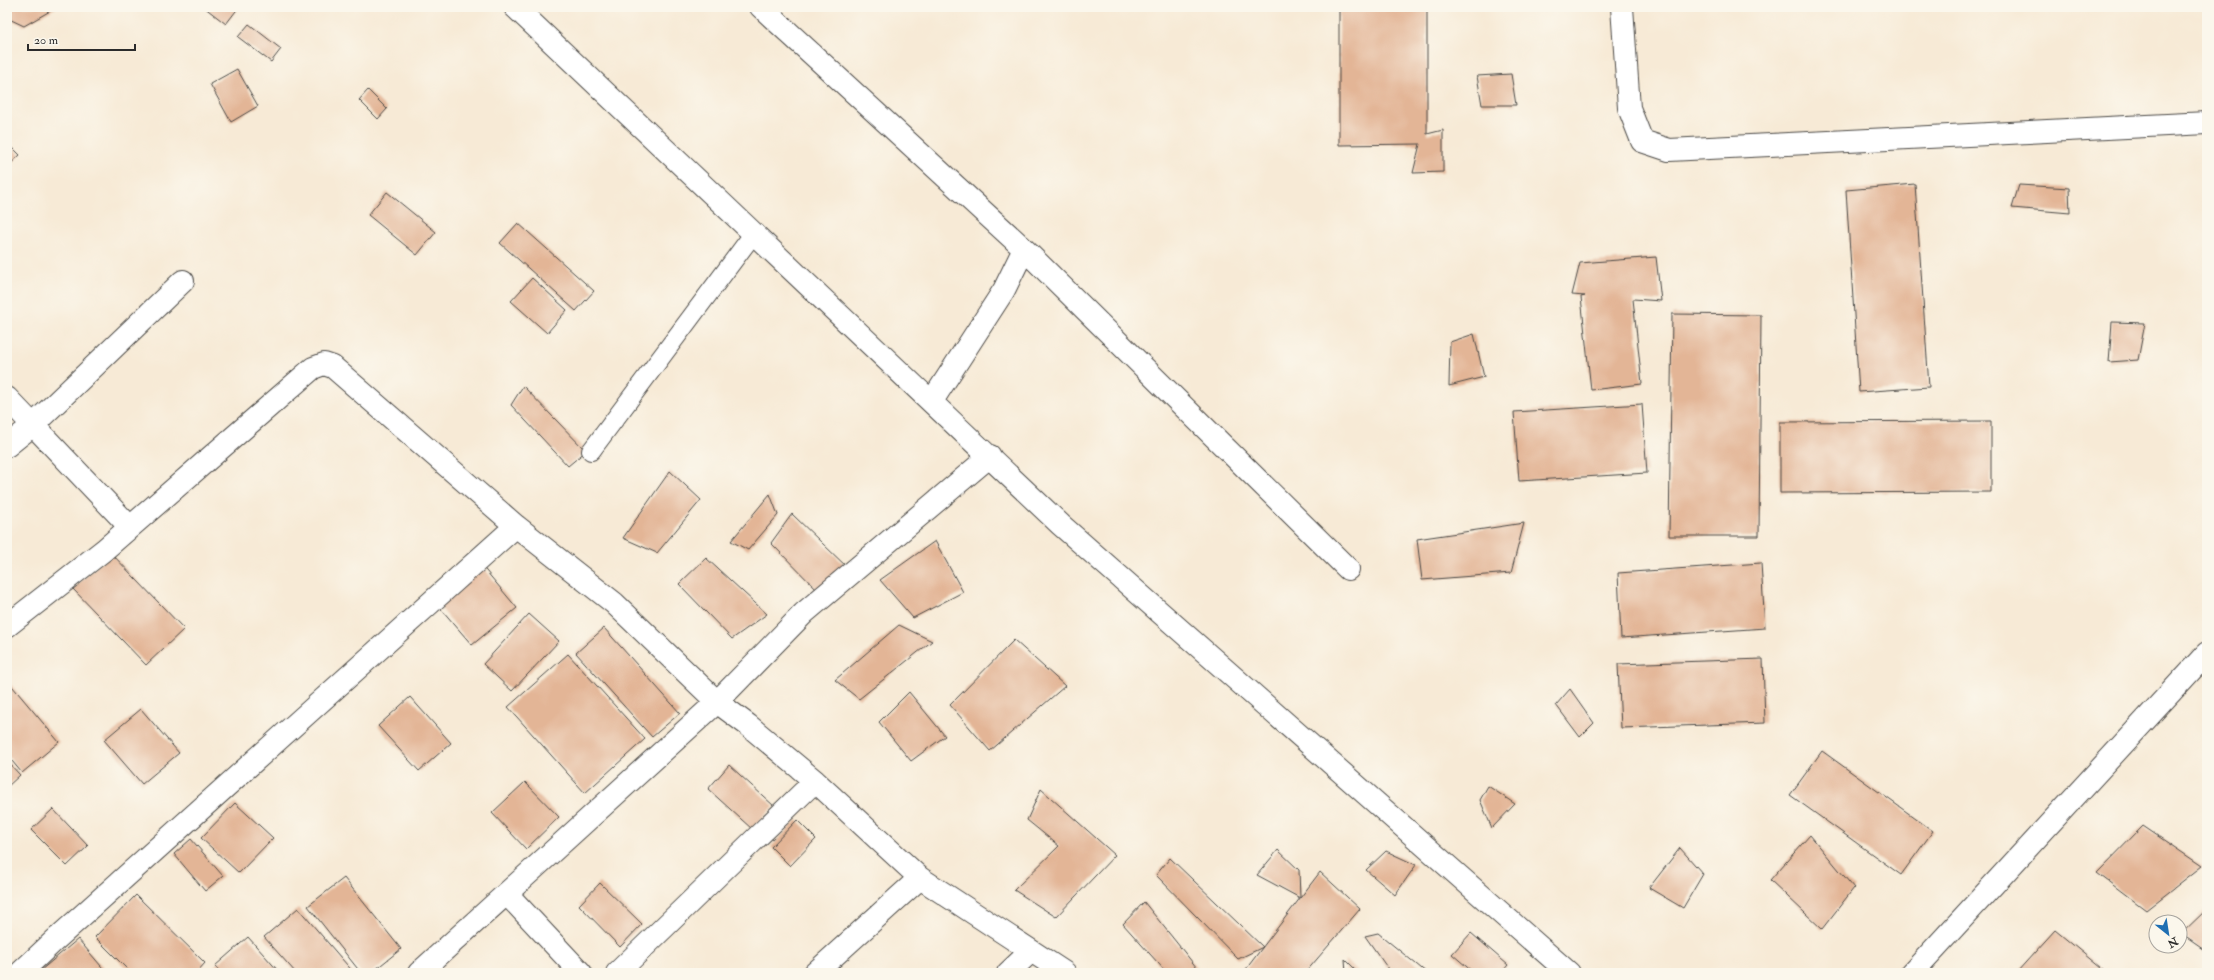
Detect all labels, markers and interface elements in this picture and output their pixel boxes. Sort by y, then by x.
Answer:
scale bar [28,26,135,52]
text: 20 m [34,33,59,48]
north arrow [2148,914,2188,954]
text: N [2164,934,2181,951]

